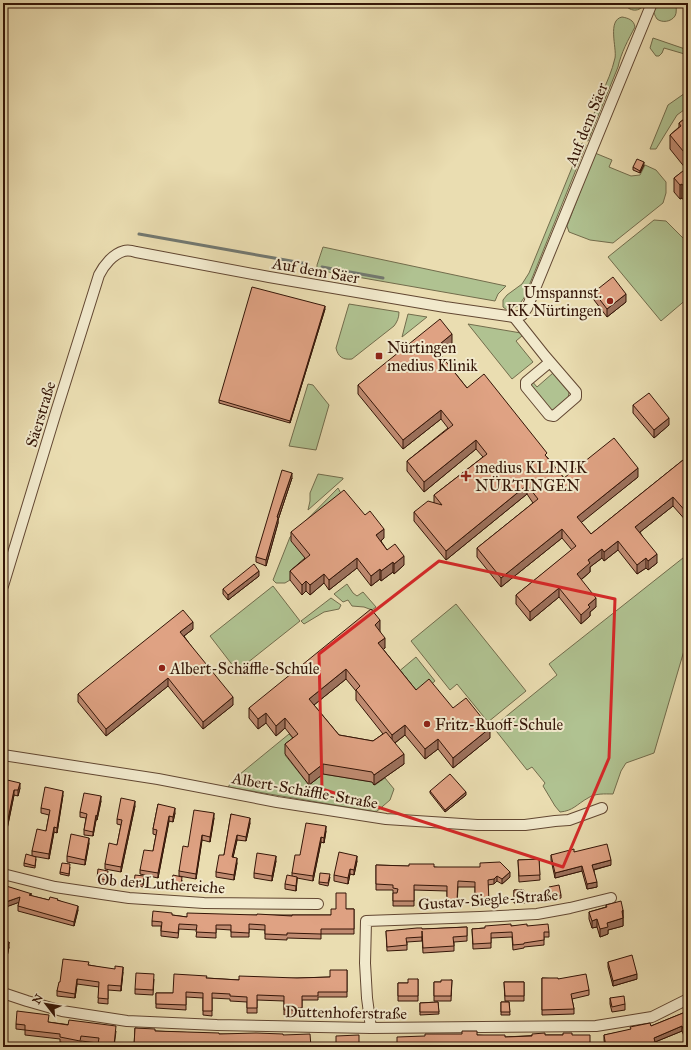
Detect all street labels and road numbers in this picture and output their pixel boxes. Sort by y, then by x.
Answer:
street label: Auf dem Säer [561,80,612,170]
street label: Auf dem Säer [270,253,361,288]
street label: Säerstraße [21,379,60,449]
street label: Albert-Schäffle-Straße [230,768,380,813]
street label: Ob der Luthereiche [96,870,226,897]
street label: Gustav-Siegle-Straße [417,885,559,915]
street label: Duttenhoferstraße [285,1002,407,1023]

